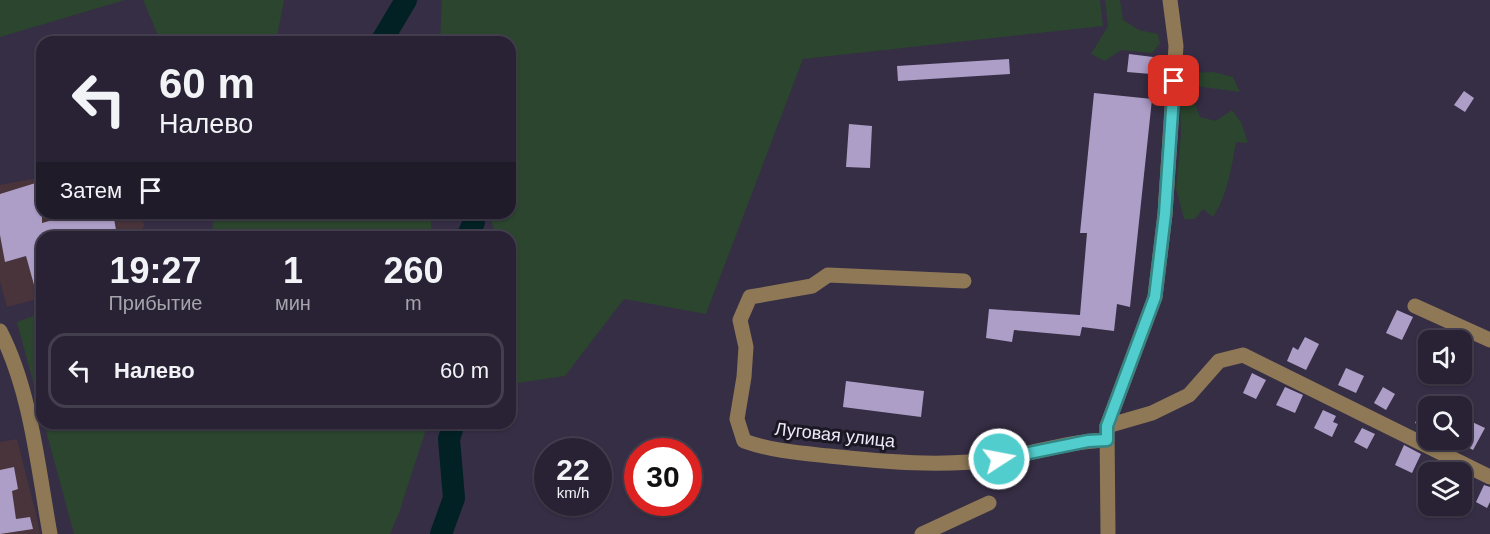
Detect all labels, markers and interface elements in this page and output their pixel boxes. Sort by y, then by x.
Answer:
pin [1148,55,1199,106]
icon: left [60,60,138,138]
text: 60 m [159,60,255,107]
icon: arrive [1157,64,1190,97]
text: Налево [159,109,253,139]
icon: arrive [134,174,167,207]
text: Затем [60,178,122,203]
text: 19:27 [109,250,202,291]
text: 1 [283,250,303,291]
text: 260 [383,250,443,291]
text: Прибытие [108,292,202,314]
text: мин [275,292,311,314]
text: m [405,292,422,314]
map controls [1418,330,1472,516]
button: sound [1418,330,1472,384]
icon: left [63,354,96,387]
text: Налево [114,358,195,383]
text: 60 m [440,358,489,383]
button: search [1418,396,1472,450]
street label: Луговая улица [774,419,897,451]
position arrow [967,427,1031,491]
speed limit sign: 30 [624,438,702,516]
text: 22 [556,453,590,486]
button: layers [1418,462,1472,516]
text: km/h [557,484,589,501]

